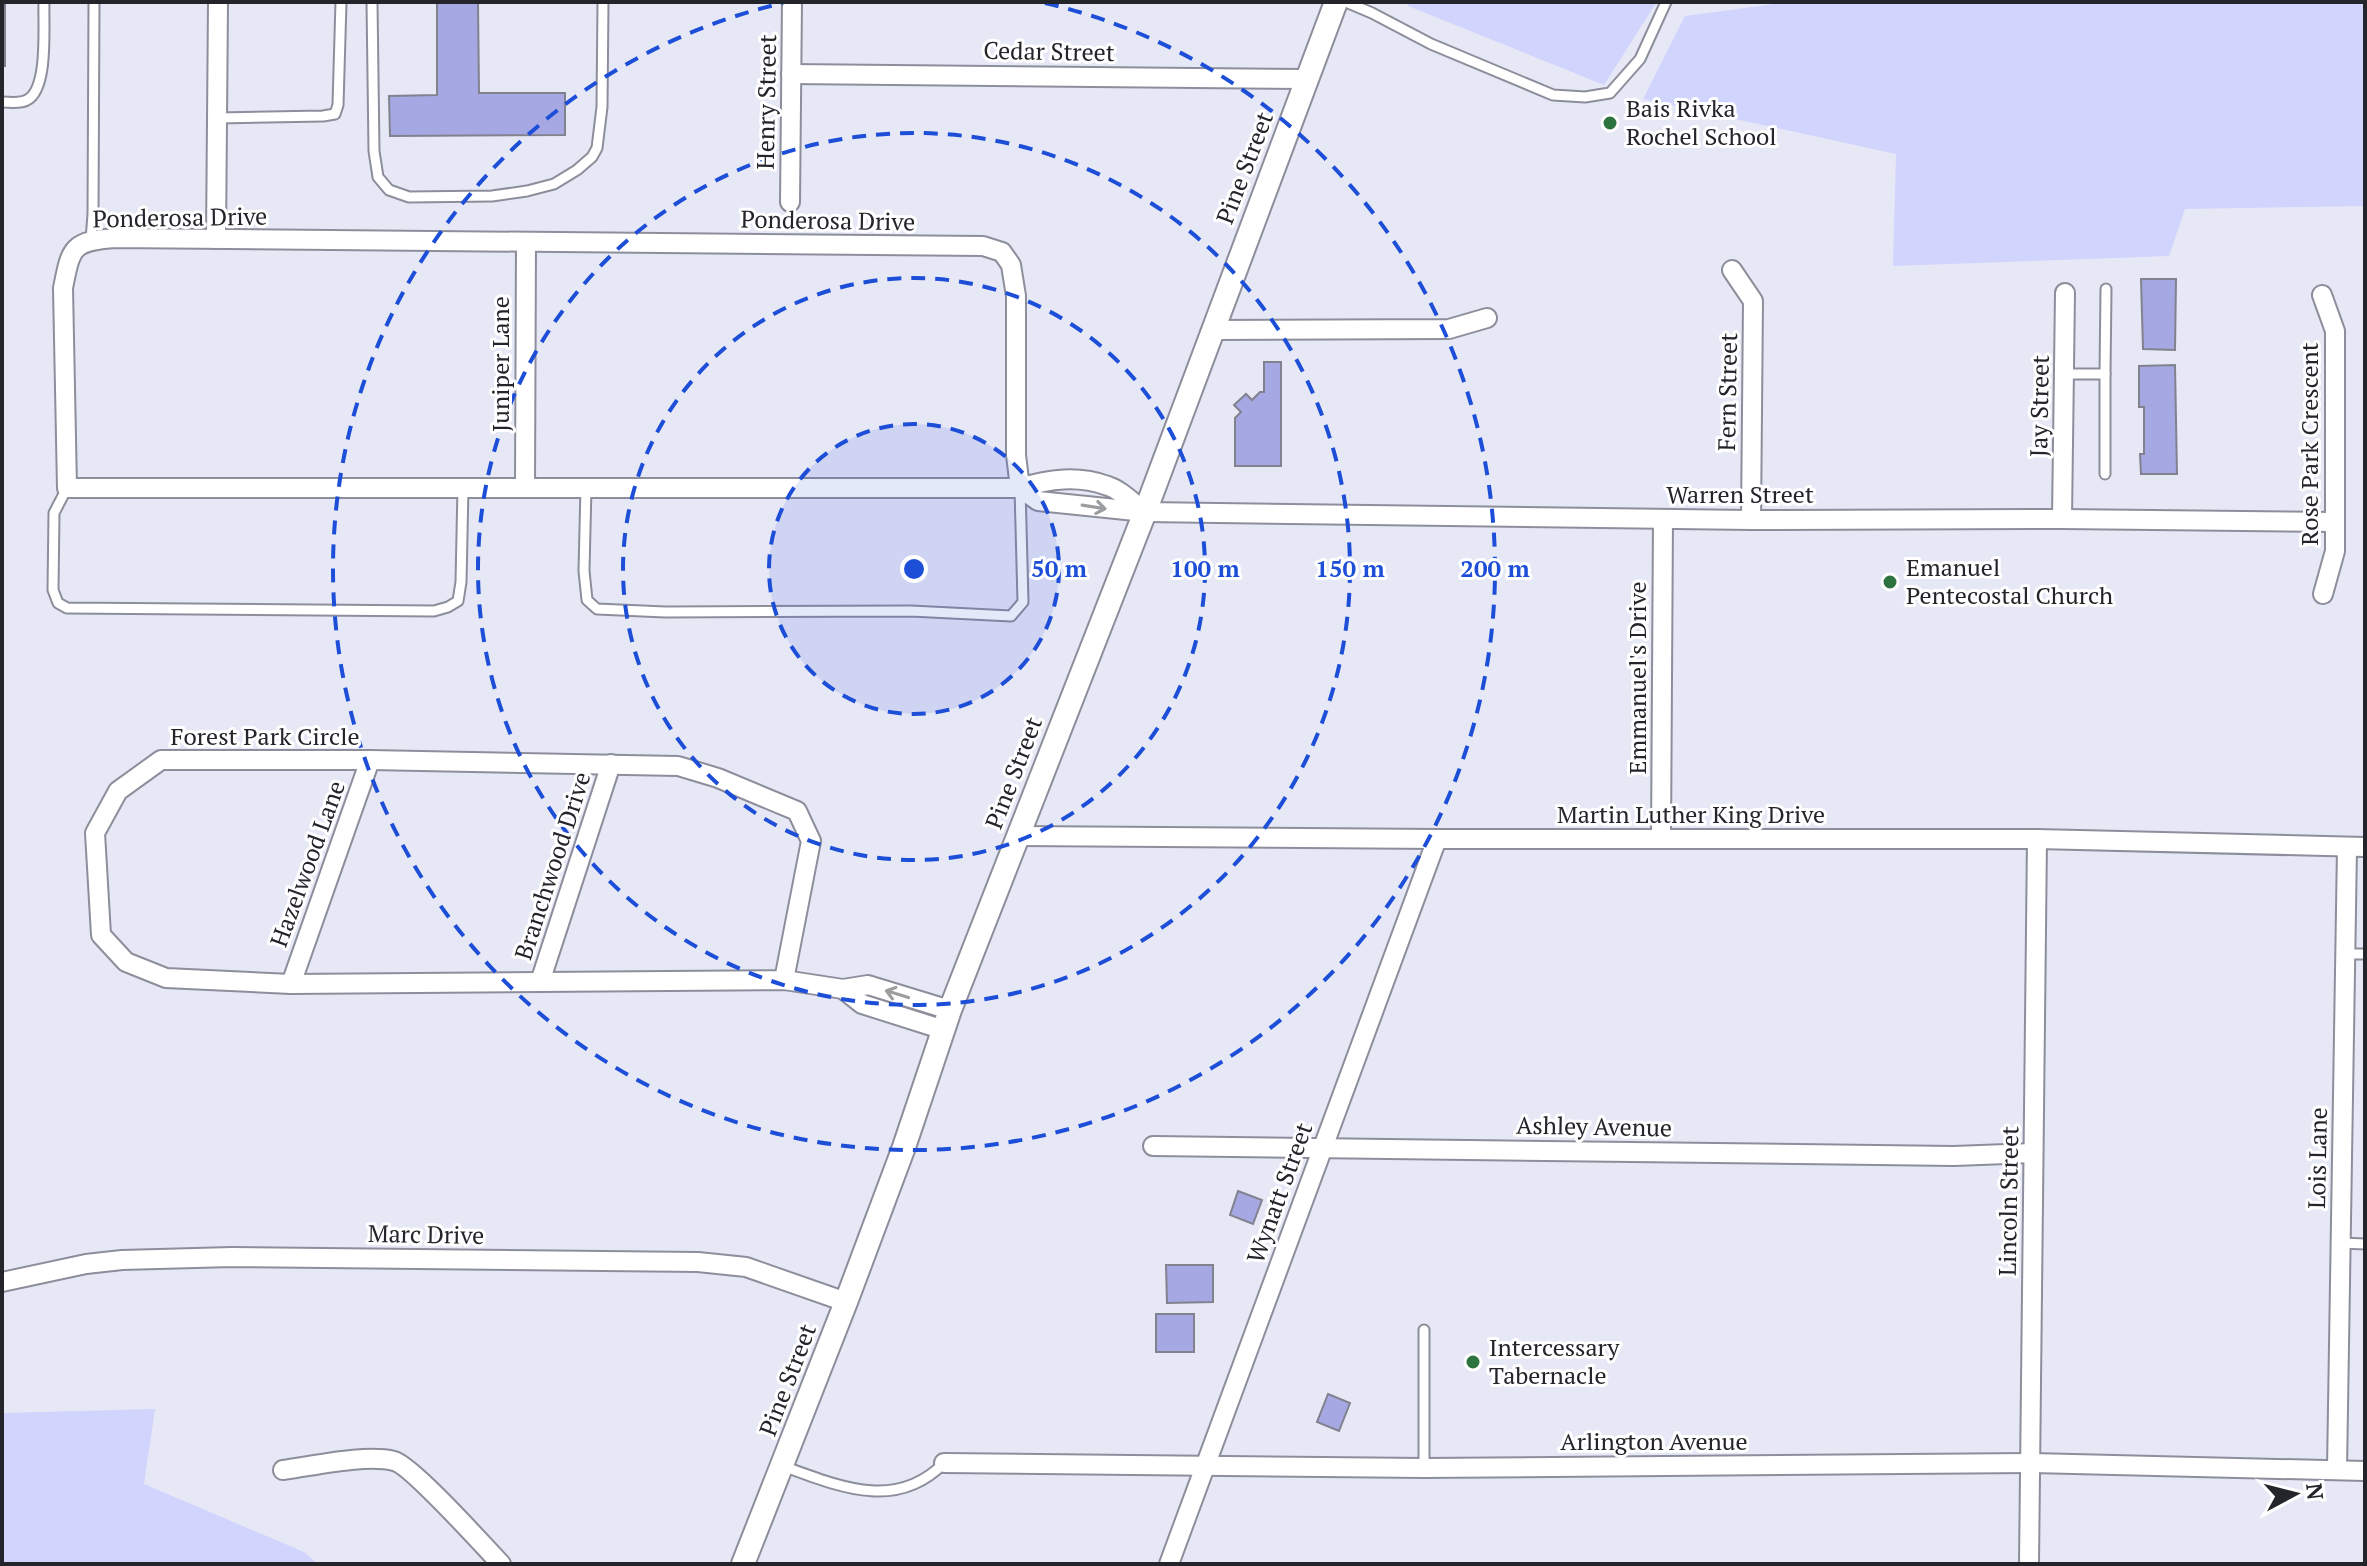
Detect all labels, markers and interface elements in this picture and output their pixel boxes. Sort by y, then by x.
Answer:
street label: Henry Street [749,34,783,170]
street label: Cedar Street [983,34,1115,68]
place label: Bais Rivka Rochel School [1626,92,1776,152]
street label: Pine Street [1208,107,1280,228]
marker: Bais Rivka Rochel School [1601,114,1619,132]
street label: Ponderosa Drive [92,199,268,235]
street label: Ponderosa Drive [740,202,916,238]
street label: Juniper Lane [484,296,516,432]
street label: Fern Street [1710,332,1744,451]
street label: Rose Park Crescent [2293,342,2325,546]
street label: Jay Street [2022,354,2056,457]
street label: Warren Street [1666,478,1814,510]
one-way arrow [1081,500,1106,515]
place label: Emanuel Pentecostal Church [1906,551,2113,611]
text: 50 m [1031,552,1087,584]
text: 100 m [1170,552,1240,584]
text: 150 m [1315,552,1385,584]
text: 200 m [1460,552,1530,584]
centre of rings [900,555,928,583]
marker: Emanuel Pentecostal Church [1881,573,1899,591]
street label: Emmanuel's Drive [1621,582,1653,774]
street label: Pine Street [977,712,1049,833]
street label: Forest Park Circle [171,720,359,752]
street label: Branchwood Drive [507,768,598,964]
street label: Hazelwood Lane [262,776,352,951]
street label: Martin Luther King Drive [1557,798,1825,830]
one-way arrow [884,986,910,1001]
street label: Lois Lane [2300,1107,2334,1209]
street label: Ashley Avenue [1516,1109,1672,1143]
street label: Wynatt Street [1239,1118,1319,1267]
street label: Lincoln Street [1991,1126,2025,1276]
street label: Marc Drive [368,1217,484,1251]
street label: Pine Street [751,1319,823,1440]
place label: Intercessary Tabernacle [1489,1331,1620,1391]
marker: Intercessary Tabernacle [1464,1353,1482,1371]
street label: Arlington Avenue [1560,1425,1748,1457]
north arrow [2255,1454,2335,1534]
text: N [2300,1481,2331,1502]

